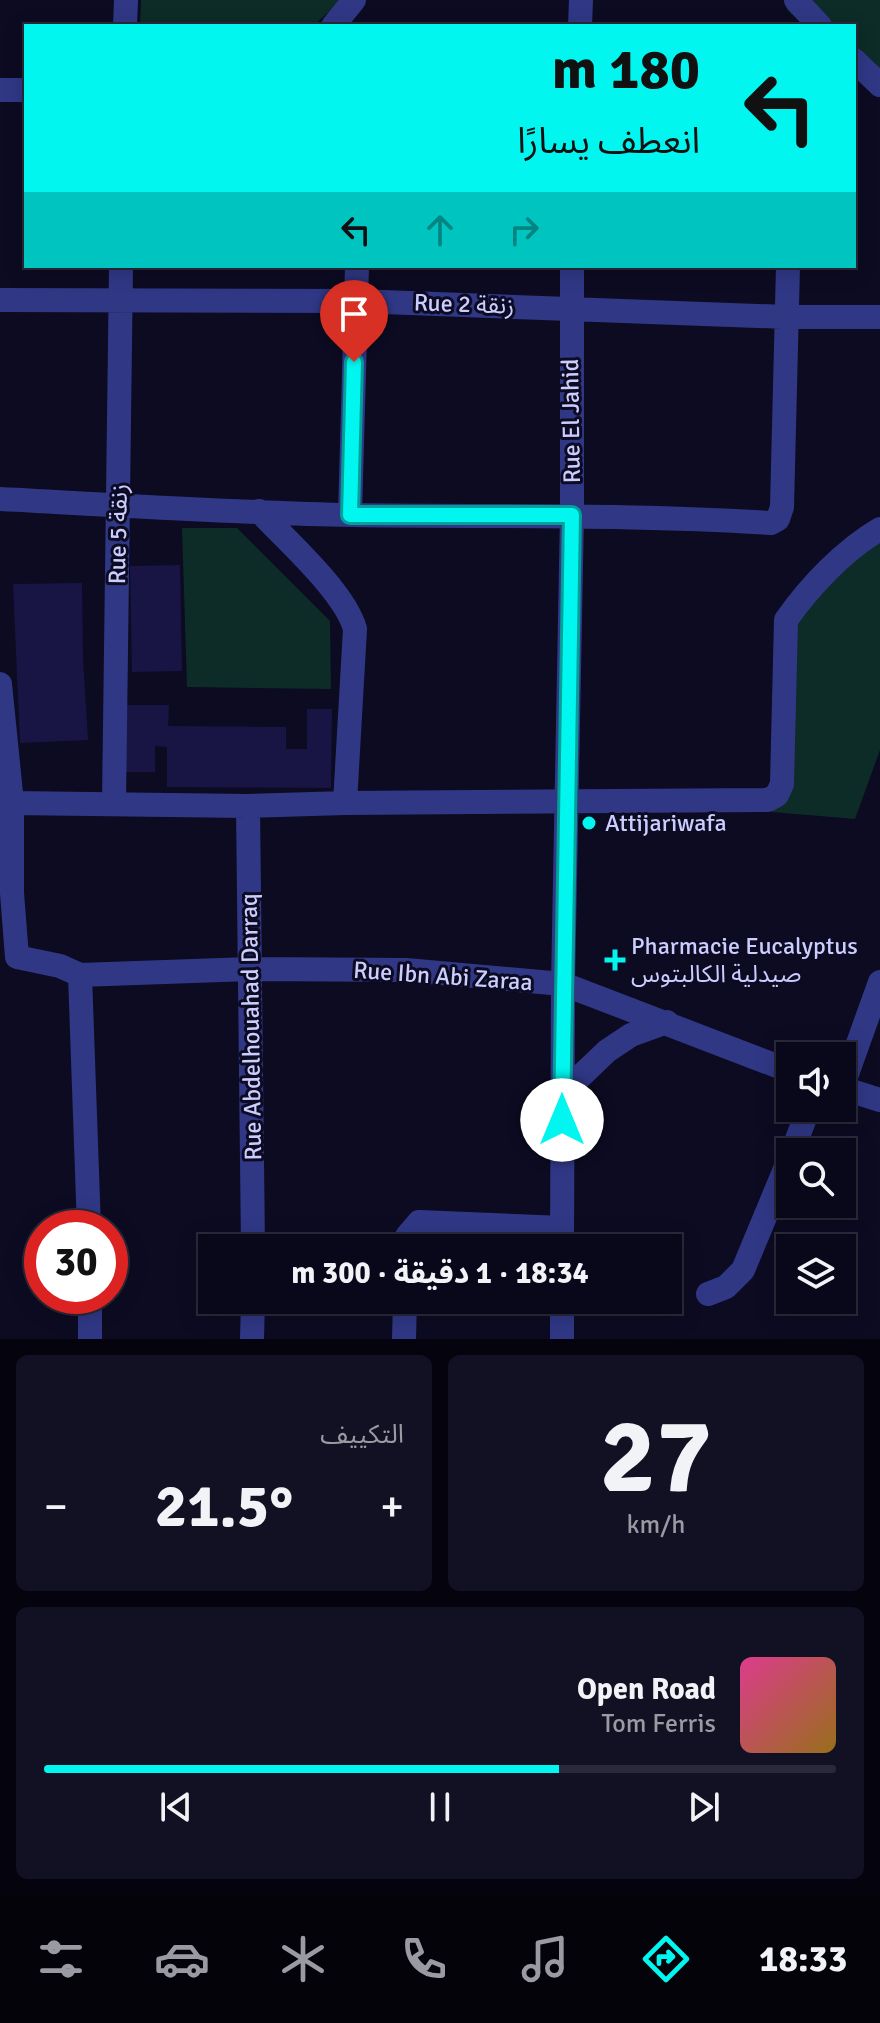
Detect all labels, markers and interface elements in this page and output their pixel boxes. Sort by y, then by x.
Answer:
text: 180 m [552,35,700,104]
icon: left [728,56,832,160]
text: انعطف يسارًا [517,119,700,164]
icon: left [334,208,378,252]
icon: ahead [418,208,462,252]
icon: right [502,208,546,252]
pin [320,280,388,362]
street label: Rue 2 زنقة [413,287,515,321]
icon: arrive [332,292,376,336]
street label: Rue El Jahid [555,358,587,484]
street label: Rue 5 زنقة [102,483,134,585]
place label: Attijariwafa [605,808,727,838]
marker: Attijariwafa [580,814,598,832]
street label: Rue Abdelhouahad Darraq [234,893,268,1161]
place label: Pharmacie Eucalyptus صيدلية الكالبتوس [631,931,858,989]
marker: Pharmacie Eucalyptus صيدلية الكالبتوس [606,951,624,969]
street label: Rue Ibn Abi Zaraa [352,955,534,997]
map controls [776,1042,856,1314]
button: sound [776,1042,856,1122]
position arrow [520,1078,604,1162]
button: search [776,1138,856,1218]
speed limit sign: 30 [24,1210,128,1314]
button: layers [776,1234,856,1314]
text: 18:34 · 1 دقيقة · 300 m [291,1255,589,1292]
text: 27 [600,1393,712,1521]
text: التكييف [320,1419,404,1451]
text: 21.5° [155,1470,293,1544]
text: − [44,1480,68,1534]
text: + [380,1480,404,1534]
text: km/h [627,1509,685,1541]
text: Open Road [577,1671,716,1708]
text: Tom Ferris [602,1708,716,1740]
icon: previous [154,1785,198,1829]
icon: pause [418,1785,462,1829]
icon: next [682,1785,726,1829]
icon: filters [33,1931,89,1987]
icon: car [154,1931,210,1987]
icon: climate [275,1931,331,1987]
icon: phone [396,1931,452,1987]
icon: music [517,1931,573,1987]
icon: directions [638,1931,694,1987]
text: 18:33 [759,1937,847,1982]

